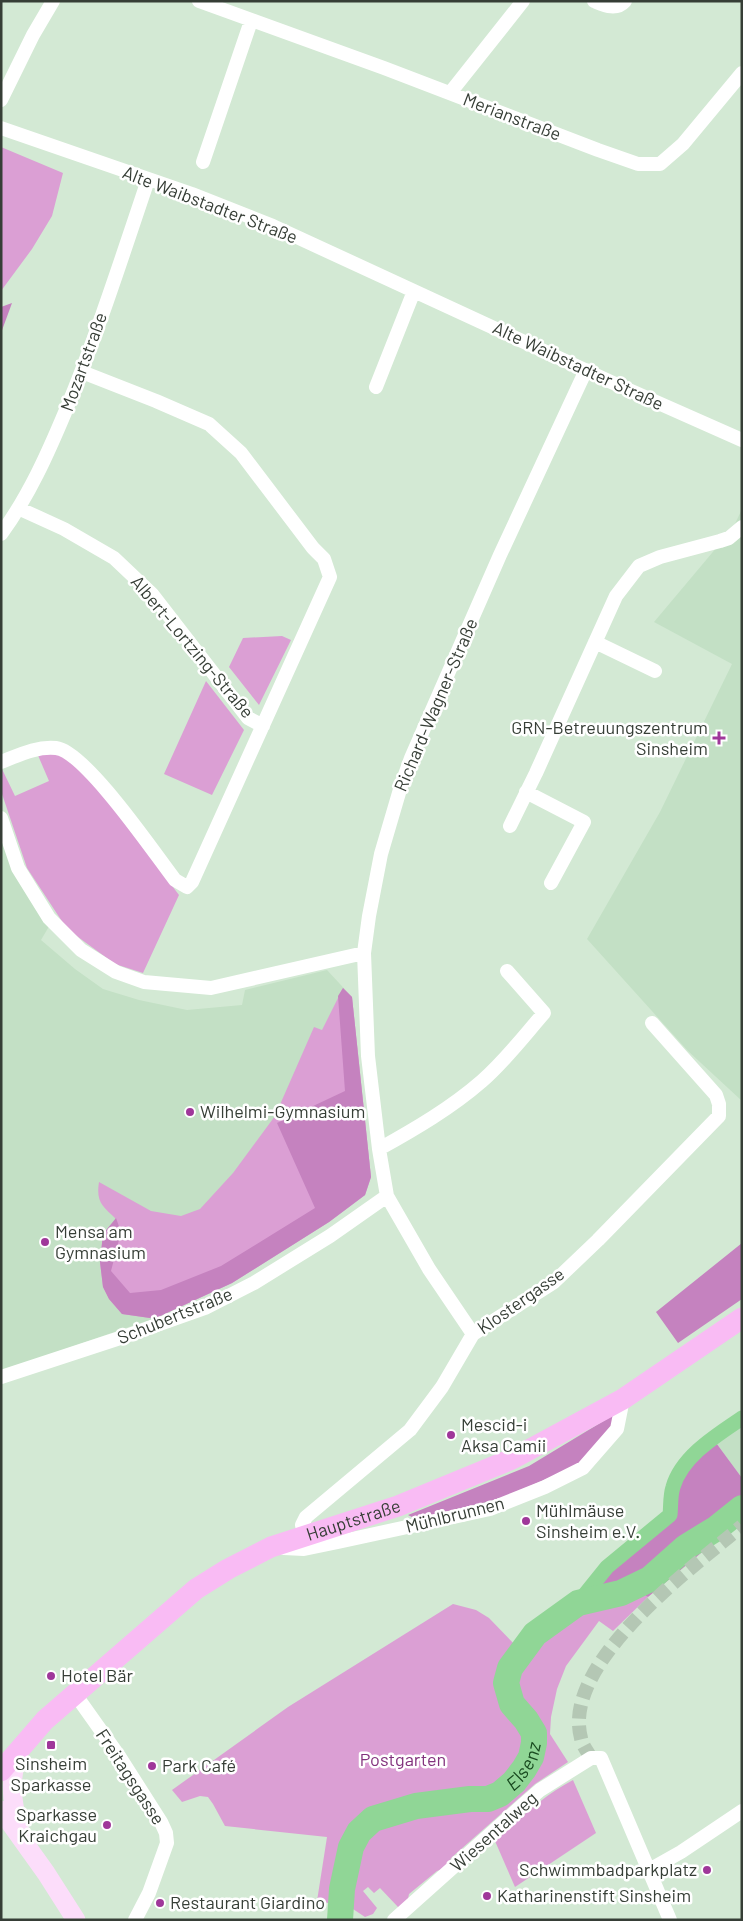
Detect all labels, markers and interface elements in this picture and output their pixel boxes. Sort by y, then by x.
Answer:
street label: Merianstraße [460,87,564,145]
street label: Alte Waibstadter Straße [120,161,301,248]
street label: Mozartstraße [55,309,111,414]
street label: Alte Waibstadter Straße [490,316,667,414]
street label: Albert-Lortzing-Straße [127,571,259,722]
street label: Richard-Wagner-Straße [389,615,482,795]
place label: GRN-Betreuungszentrum Sinsheim [511,716,708,759]
marker: GRN-Betreuungszentrum Sinsheim [712,731,726,745]
place label: Wilhelmi-Gymnasium [200,1100,365,1122]
marker: Wilhelmi-Gymnasium [184,1106,196,1118]
place label: Mensa am Gymnasium [55,1220,146,1263]
marker: Mensa am Gymnasium [39,1236,51,1248]
street label: Klostergasse [473,1262,568,1338]
street label: Schubertstraße [114,1282,235,1348]
place label: Mescid-i Aksa Camii [461,1413,546,1456]
marker: Mescid-i Aksa Camii [445,1429,457,1441]
street label: Mühlbrunnen [403,1491,506,1537]
street label: Hauptstraße [303,1494,403,1545]
place label: Mühlmäuse Sinsheim e.V. [536,1499,640,1542]
marker: Mühlmäuse Sinsheim e.V. [520,1515,532,1527]
place label: Hotel Bär [61,1664,133,1686]
marker: Hotel Bär [45,1670,57,1682]
street label: Freitagsgasse [92,1724,170,1829]
marker: Sinsheim Sparkasse [45,1739,57,1751]
water label: Elsenz [501,1739,545,1795]
park label: Postgarten [360,1748,446,1770]
place label: Sinsheim Sparkasse [11,1752,91,1795]
place label: Park Café [162,1754,236,1776]
marker: Park Café [146,1760,158,1772]
street label: Wiesentalweg [445,1786,541,1876]
place label: Sparkasse Kraichgau [16,1803,97,1846]
marker: Sparkasse Kraichgau [101,1819,113,1831]
place label: Schwimmbadparkplatz [519,1858,697,1880]
marker: Schwimmbadparkplatz [701,1864,713,1876]
place label: Katharinenstift Sinsheim [497,1884,691,1906]
marker: Katharinenstift Sinsheim [481,1890,493,1902]
place label: Restaurant Giardino [170,1891,325,1913]
marker: Restaurant Giardino [154,1897,166,1909]

